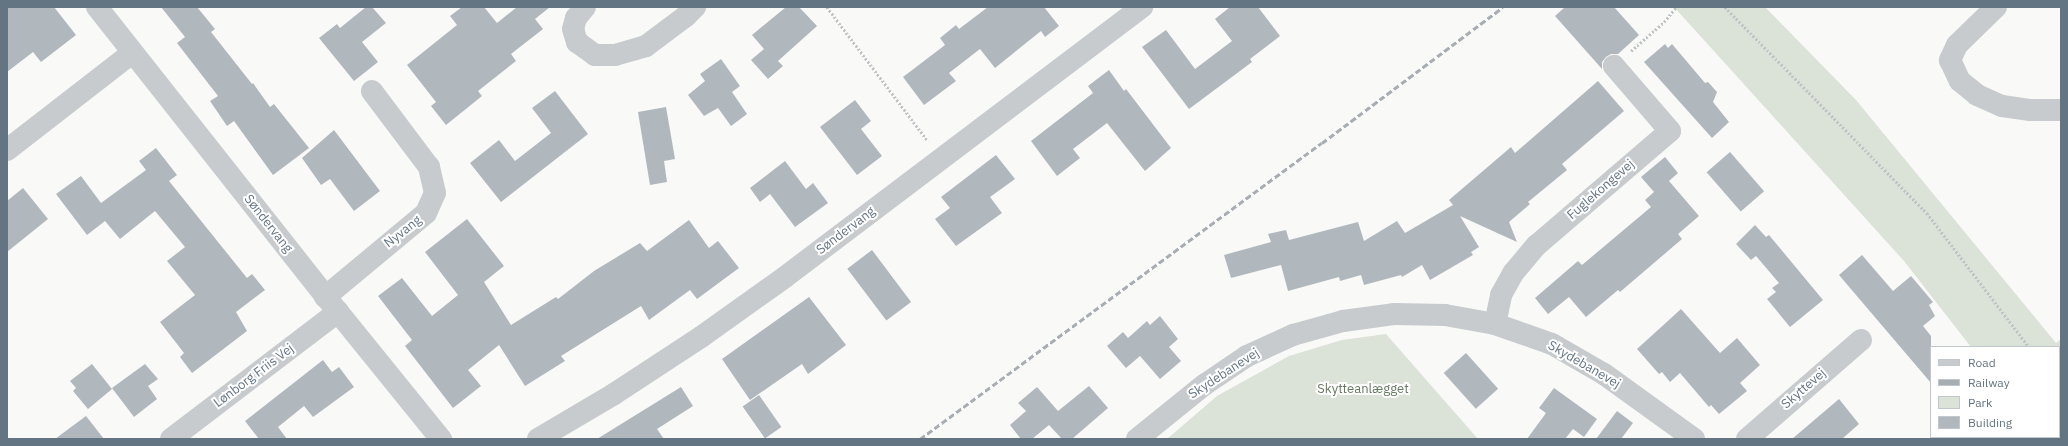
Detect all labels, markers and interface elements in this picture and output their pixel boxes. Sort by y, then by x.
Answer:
street label: Fuglekongevej [1564,157,1638,223]
street label: Søndervang [240,192,296,256]
street label: Søndervang [814,204,878,258]
street label: Nyvang [381,213,425,251]
street label: Skydebanevej [1545,338,1623,392]
street label: Lønborg Friis Vej [211,341,297,411]
street label: Skydebanevej [1186,345,1262,403]
legend [1930,346,2060,438]
text: Road [1968,355,1996,370]
street label: Skyttevej [1779,366,1829,412]
text: Railway [1968,375,2010,390]
park label: Skytteanlægget [1317,381,1409,397]
text: Park [1968,395,1992,410]
text: Building [1968,415,2012,430]

